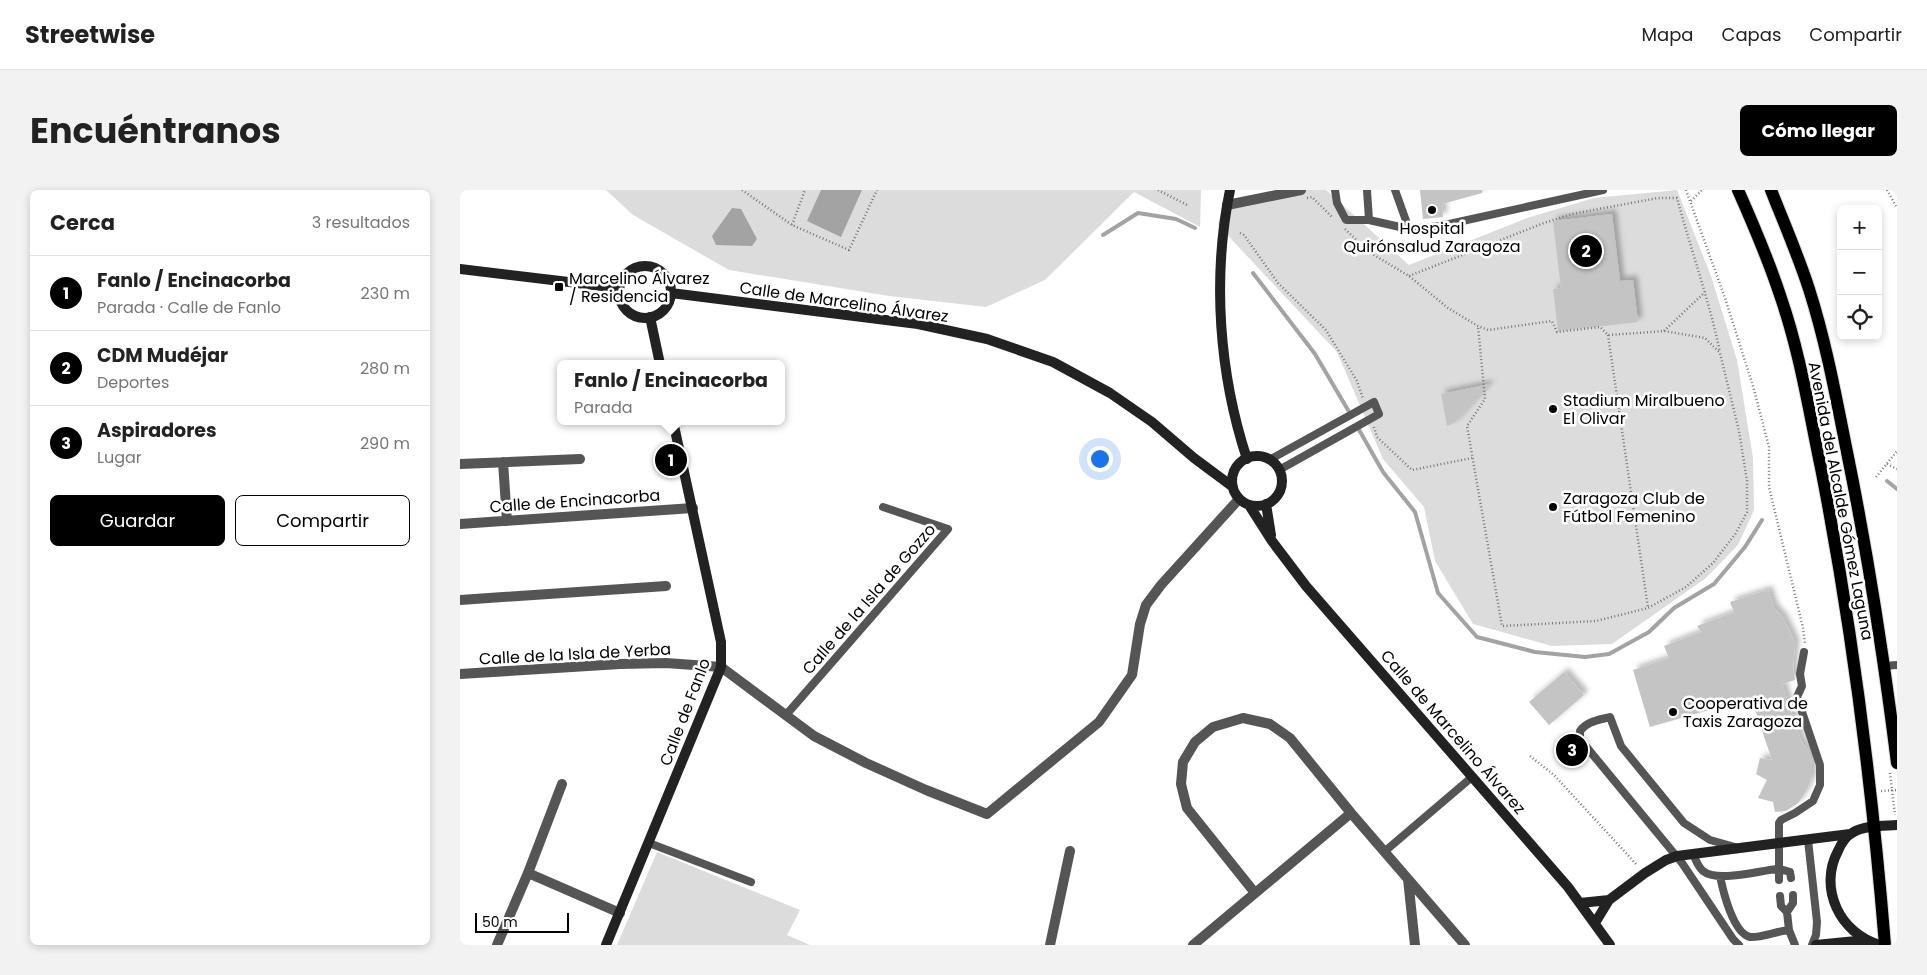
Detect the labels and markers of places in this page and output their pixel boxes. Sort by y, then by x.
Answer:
marker: Hospital Quirónsalud Zaragoza [1426,204,1438,216]
place label: Hospital Quirónsalud Zaragoza [1343,217,1521,258]
pin: 2 [1570,232,1602,270]
place label: Marcelino Álvarez / Residencia [569,267,710,308]
marker: Marcelino Álvarez / Residencia [553,281,565,293]
place label: Stadium Miralbueno El Olivar [1563,389,1725,430]
marker: Stadium Miralbueno El Olivar [1547,403,1559,415]
pin: 1 [655,441,687,479]
place label: Zaragoza Club de Fútbol Femenino [1563,487,1705,528]
marker: Zaragoza Club de Fútbol Femenino [1547,501,1559,513]
place label: Cooperativa de Taxis Zaragoza [1683,692,1808,733]
marker: Cooperativa de Taxis Zaragoza [1667,706,1679,718]
pin: 3 [1556,731,1588,769]

